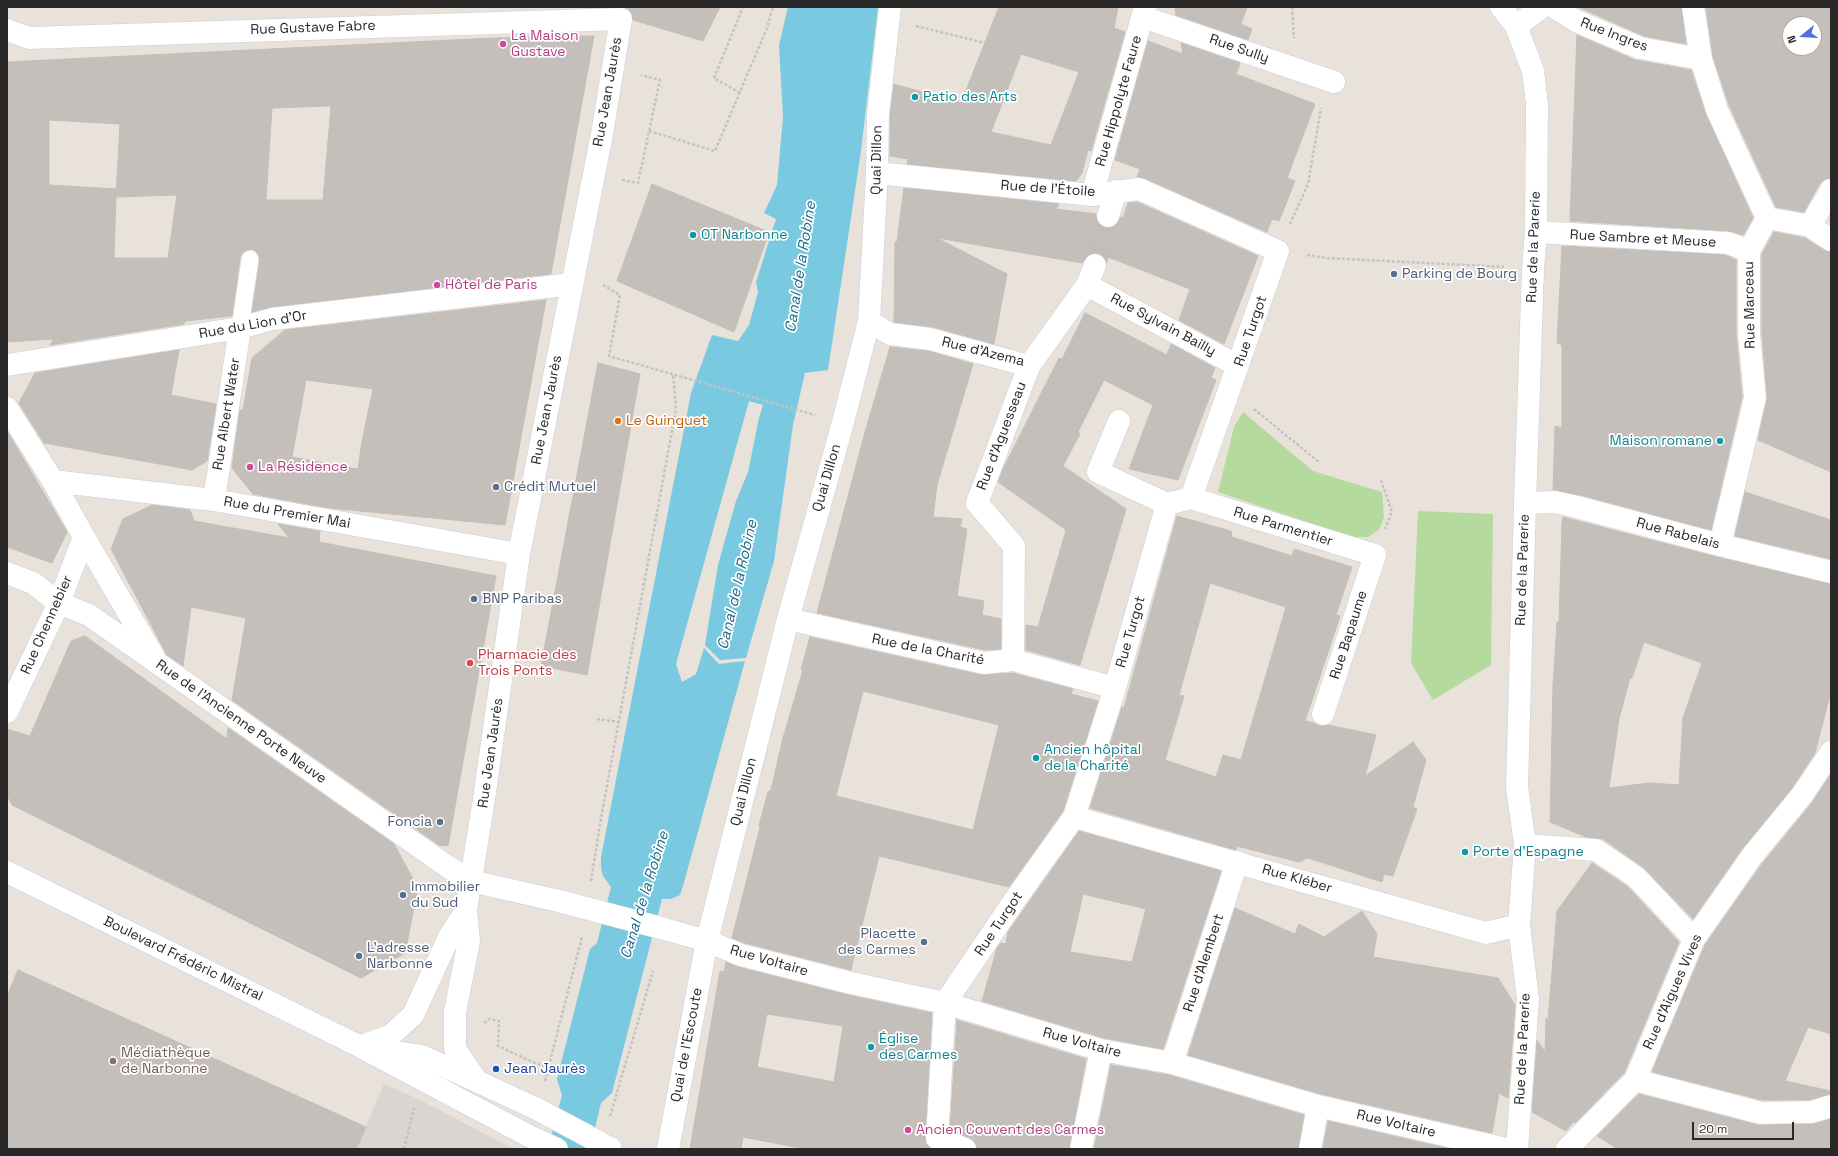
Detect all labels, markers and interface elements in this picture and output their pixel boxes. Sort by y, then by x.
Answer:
street label: Rue Ingres [1578,14,1650,56]
north arrow [1782,16,1822,56]
street label: Rue Gustave Fabre [250,17,376,39]
place label: La Maison Gustave [511,28,578,60]
street label: Rue Sully [1207,31,1271,67]
street label: Rue Hippolyte Faure [1092,33,1146,169]
text: N [1784,34,1799,45]
street label: Rue Jean Jaurès [590,36,626,148]
marker: La Maison Gustave [498,39,508,49]
place label: Patio des Arts [923,89,1017,105]
marker: Patio des Arts [910,92,920,102]
street label: Quai Dillon [868,125,886,195]
street label: Rue de l'Étoile [1000,177,1096,201]
street label: Rue de la Parerie [1524,191,1544,303]
water label: Canal de la Robine [782,200,820,334]
place label: OT Narbonne [701,227,788,243]
street label: Rue Sambre et Meuse [1569,227,1717,251]
marker: OT Narbonne [688,230,698,240]
street label: Rue Marceau [1741,261,1759,349]
place label: Parking de Bourg [1402,266,1517,282]
marker: Parking de Bourg [1389,269,1399,279]
place label: Hôtel de Paris [445,277,537,293]
marker: Hôtel de Paris [432,280,442,290]
street label: Rue Sylvain Bailly [1107,290,1219,360]
street label: Rue Turgot [1231,293,1271,369]
street label: Rue du Lion d'Or [198,307,308,343]
street label: Rue d'Azema [940,334,1026,370]
street label: Rue Jean Jaurès [528,354,566,466]
street label: Rue Albert Water [210,357,244,471]
street label: Rue d'Aguesseau [974,379,1030,493]
place label: Le Guinguet [626,413,707,429]
marker: Le Guinguet [613,416,623,426]
place label: Maison romane [1610,433,1712,449]
marker: Maison romane [1715,436,1725,446]
street label: Quai Dillon [809,442,845,514]
place label: La Résidence [258,459,348,475]
marker: La Résidence [245,462,255,472]
place label: Crédit Mutuel [504,479,596,495]
marker: Crédit Mutuel [491,482,501,492]
street label: Rue du Premier Mai [222,494,352,532]
street label: Rue Parmentier [1231,504,1335,550]
street label: Rue de la Parerie [1513,514,1533,626]
street label: Rue Rabelais [1634,515,1722,553]
water label: Canal de la Robine [714,519,762,651]
street label: Rue Chennebier [18,573,76,677]
street label: Rue Bapaume [1327,588,1371,682]
place label: BNP Paribas [482,591,562,607]
marker: BNP Paribas [469,594,479,604]
street label: Rue Turgot [1113,594,1149,670]
street label: Rue de la Charité [870,631,986,669]
place label: Pharmacie des Trois Ponts [478,647,577,680]
street label: Rue de l'Ancienne Porte Neuve [152,657,330,787]
marker: Pharmacie des Trois Ponts [465,658,475,668]
street label: Rue Jean Jaurès [475,697,507,809]
place label: Ancien hôpital de la Charité [1044,742,1141,774]
marker: Ancien hôpital de la Charité [1031,753,1041,763]
street label: Quai Dillon [727,756,761,828]
place label: Foncia [387,814,432,830]
marker: Foncia [435,817,445,827]
water label: Canal de la Robine [617,829,673,961]
place label: Porte d'Espagne [1473,844,1584,860]
marker: Porte d'Espagne [1460,847,1470,857]
street label: Rue Kléber [1260,861,1334,897]
place label: Immobilier du Sud [411,879,480,912]
street label: Rue Turgot [971,889,1027,959]
marker: Immobilier du Sud [398,890,408,900]
street label: Rue d'Alembert [1180,912,1228,1014]
street label: Boulevard Frédéric Mistral [100,913,266,1005]
place label: Placette des Carmes [838,926,916,958]
street label: Rue d'Aigues Vives [1640,932,1706,1052]
marker: Placette des Carmes [919,937,929,947]
place label: L'adresse Narbonne [367,940,433,972]
street label: Rue Voltaire [728,942,810,980]
marker: L'adresse Narbonne [354,951,364,961]
street label: Quai de l'Escoute [668,986,706,1104]
street label: Rue de la Parerie [1512,993,1534,1105]
street label: Rue Voltaire [1041,1024,1123,1062]
place label: Église des Carmes [879,1031,957,1064]
marker: Église des Carmes [866,1042,876,1052]
place label: Médiathèque de Narbonne [121,1045,211,1078]
marker: Médiathèque de Narbonne [108,1056,118,1066]
place label: Jean Jaurès [504,1061,586,1077]
marker: Jean Jaurès [491,1064,501,1074]
street label: Rue Voltaire [1355,1107,1437,1141]
scale bar [1694,1114,1796,1140]
text: 20 m [1699,1121,1727,1137]
place label: Ancien Couvent des Carmes [916,1122,1104,1138]
marker: Ancien Couvent des Carmes [903,1125,913,1135]

